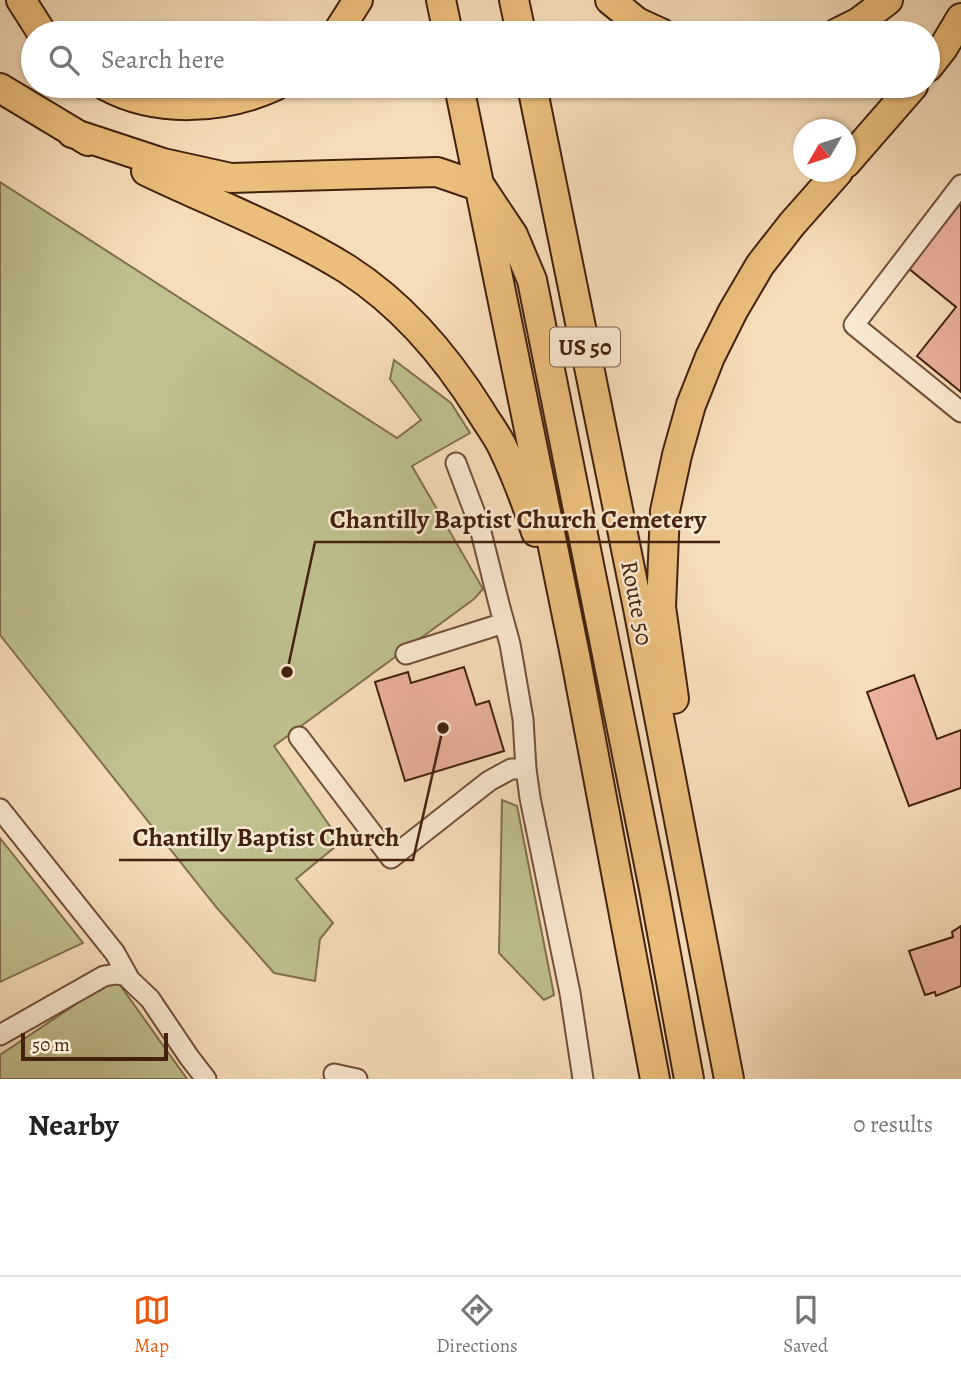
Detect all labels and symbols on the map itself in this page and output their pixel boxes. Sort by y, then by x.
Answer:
north arrow [793,119,856,182]
road number: US 50 [550,328,620,366]
callout: Chantilly Baptist Church Cemetery [315,495,720,542]
text: Chantilly Baptist Church Cemetery [330,502,707,537]
street label: Route 50 [613,558,661,648]
callout: Chantilly Baptist Church [119,813,413,860]
text: Chantilly Baptist Church [133,820,399,855]
scale bar [21,1030,168,1062]

